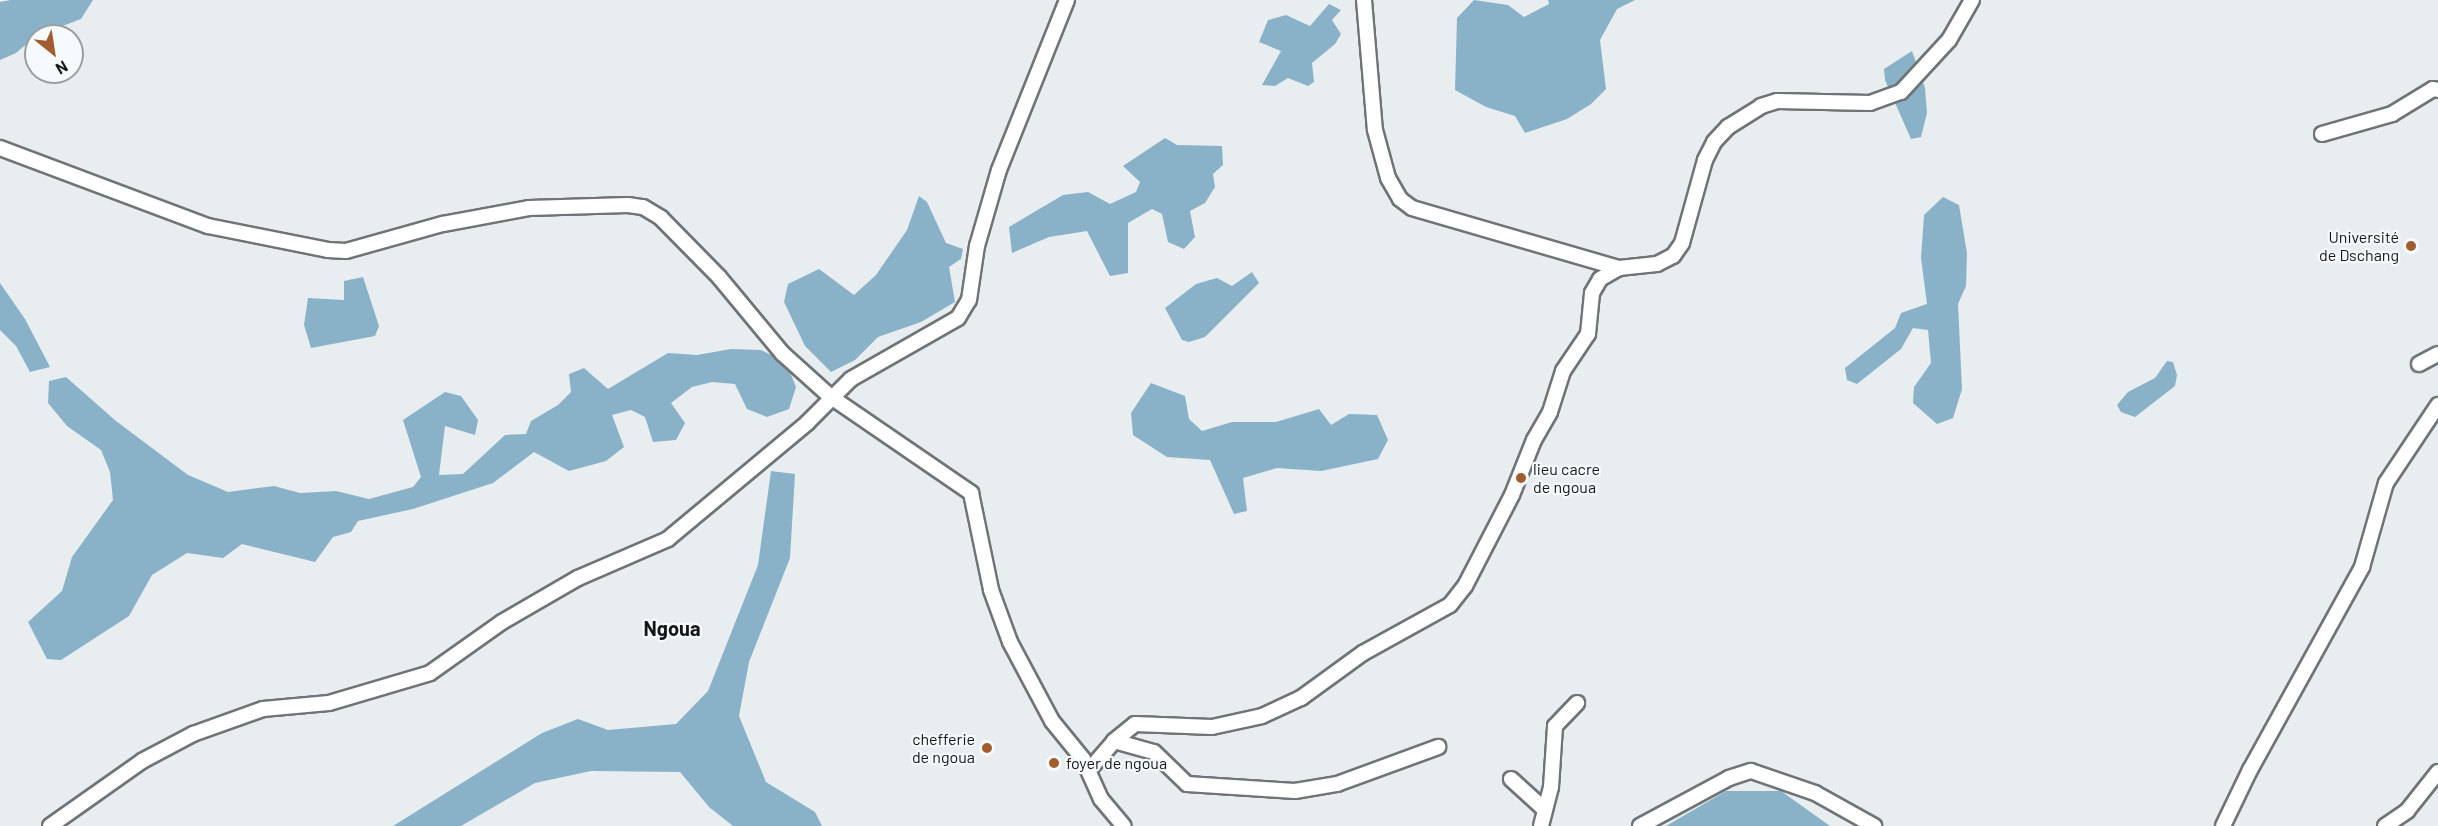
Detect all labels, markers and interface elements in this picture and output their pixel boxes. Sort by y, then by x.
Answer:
north arrow [24,24,84,84]
text: N [53,57,72,79]
place label: Université de Dschang [2319,227,2399,265]
marker: Université de Dschang [2404,239,2418,253]
place label: lieu cacre de ngoua [1533,459,1600,497]
marker: lieu cacre de ngoua [1514,471,1528,485]
district label: Ngoua [643,616,701,640]
place label: chefferie de ngoua [912,729,975,767]
marker: chefferie de ngoua [980,741,994,755]
place label: foyer de ngoua [1066,753,1167,773]
marker: foyer de ngoua [1047,756,1061,770]

